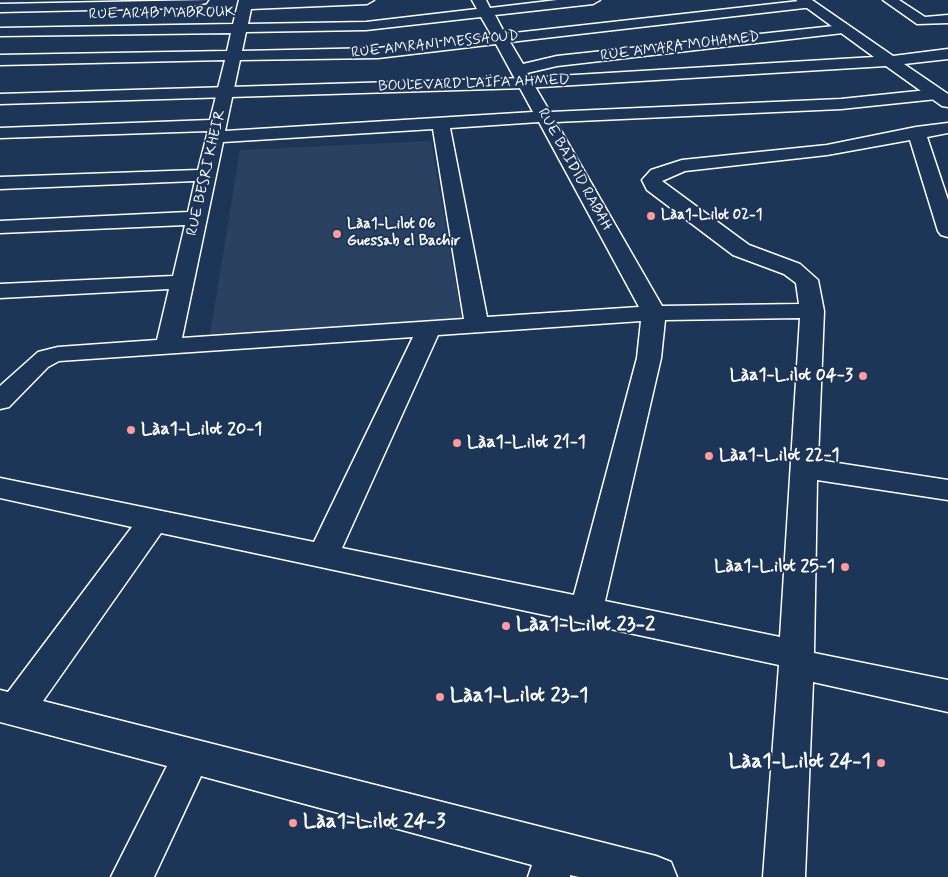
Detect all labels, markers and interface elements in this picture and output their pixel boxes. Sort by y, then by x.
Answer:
street label: RUE ARAB MABROUK [89,4,235,24]
street label: RUE AMRANI MESSAOUD [350,27,520,63]
street label: RUE AMARA MOHAMED [599,28,761,66]
street label: BOULEVARD LAÏFA AHMED [378,72,570,96]
street label: RUE BAIDID RABAH [533,106,615,234]
street label: RUE BESRI KHEIR [184,108,230,238]
place label: Làa1-L.ilot 02-1 [661,207,763,225]
marker: Làa1-L.ilot 02-1 [645,210,657,222]
place label: Làa1-L.ilot 06 Guessab el Bachir [347,216,460,251]
marker: Làa1-L.ilot 06 Guessab el Bachir [331,228,343,240]
place label: Làa1-L.ilot 04-3 [730,365,853,387]
marker: Làa1-L.ilot 04-3 [857,370,869,382]
place label: Làa1-L.ilot 20-1 [141,419,262,441]
marker: Làa1-L.ilot 20-1 [125,424,137,436]
place label: Làa1-L.ilot 21-1 [467,432,586,454]
marker: Làa1-L.ilot 21-1 [451,437,463,449]
place label: Làa1-L.ilot 22-1 [719,445,840,467]
marker: Làa1-L.ilot 22-1 [703,450,715,462]
place label: Làa1-L.ilot 25-1 [714,556,835,578]
marker: Làa1-L.ilot 25-1 [839,561,851,573]
place label: Làa1-L.ilot 23-2 [516,613,655,639]
marker: Làa1-L.ilot 23-2 [500,620,512,632]
place label: Làa1-L.ilot 23-1 [450,684,588,710]
marker: Làa1-L.ilot 23-1 [434,691,446,703]
place label: Làa1-L.ilot 24-1 [729,750,871,776]
marker: Làa1-L.ilot 24-1 [875,757,887,769]
place label: Làa1-L.ilot 24-3 [303,810,445,836]
marker: Làa1-L.ilot 24-3 [287,817,299,829]

